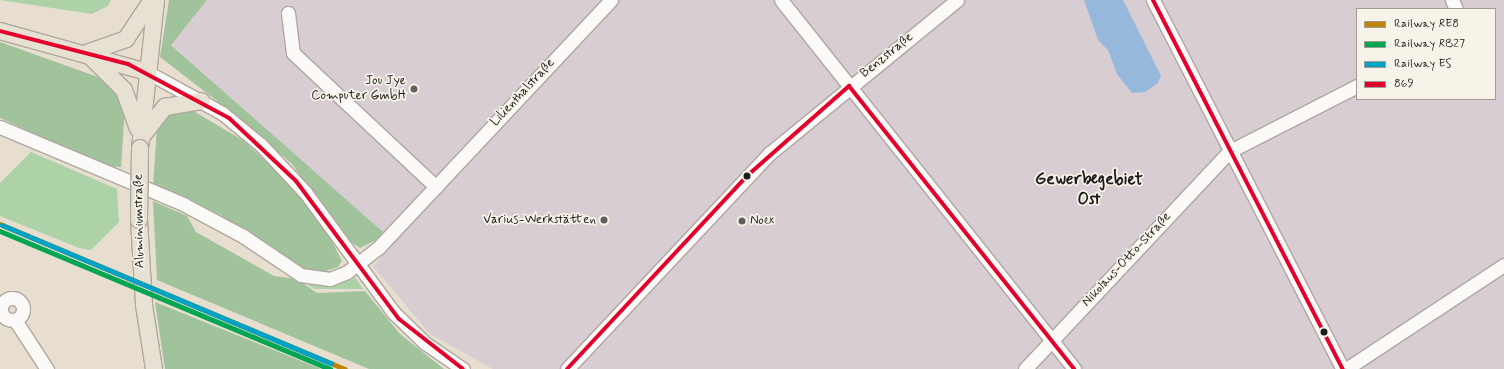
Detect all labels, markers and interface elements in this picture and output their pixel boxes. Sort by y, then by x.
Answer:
legend [1356,8,1496,100]
text: Railway RE8 [1394,16,1459,32]
street label: Benzstraße [858,30,916,82]
text: Railway RB27 [1394,36,1465,52]
street label: Lilienthalstraße [488,56,558,130]
text: Railway ES [1394,56,1452,72]
place label: Jou Jye Computer GmbH [310,74,406,105]
text: 869 [1394,76,1414,92]
marker: Jou Jye Computer GmbH [409,84,419,94]
district label: Gewerbegebiet Ost [1035,170,1143,210]
unlabelled marker [742,171,752,181]
street label: Aluminiumstraße [131,174,149,268]
street label: Nikolaus-Otto-Straße [1079,210,1175,310]
place label: Varius-Werkstätten [483,212,596,228]
place label: Noex [750,213,774,229]
marker: Varius-Werkstätten [599,215,609,225]
marker: Noex [737,216,747,226]
unlabelled marker [1319,327,1329,337]

